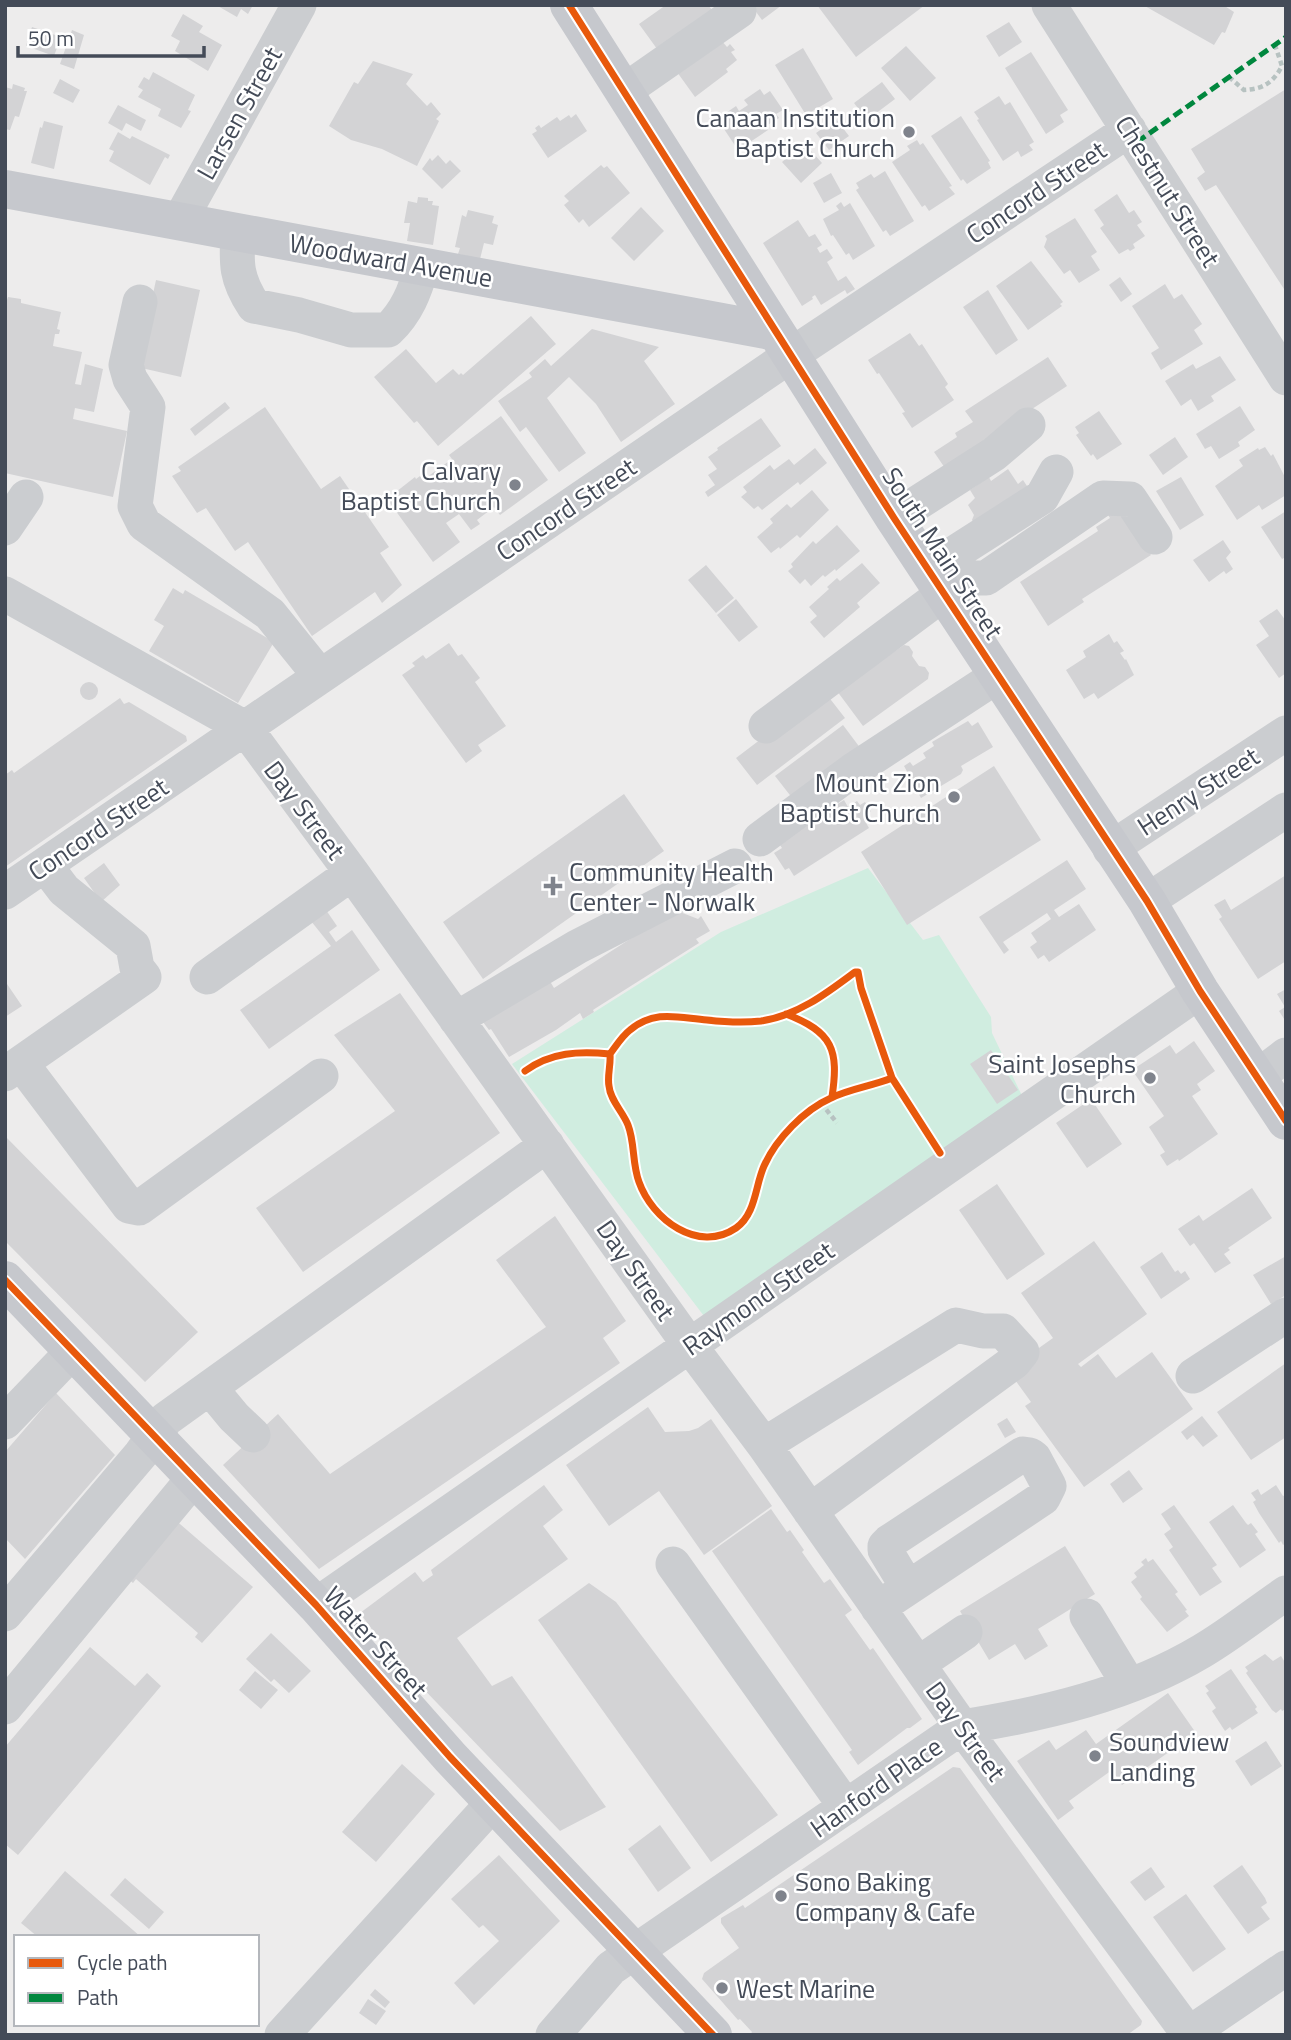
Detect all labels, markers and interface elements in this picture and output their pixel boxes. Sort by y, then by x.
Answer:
scale bar [18,14,203,58]
text: 50 m [28,22,74,54]
street label: Larsen Street [186,40,292,186]
place label: Canaan Institution Baptist Church [695,98,895,167]
street label: Chestnut Street [1106,108,1230,274]
marker: Canaan Institution Baptist Church [901,124,917,140]
street label: Concord Street [958,131,1114,253]
street label: Woodward Avenue [286,223,496,297]
street label: Concord Street [488,448,644,570]
place label: Calvary Baptist Church [341,451,501,520]
street label: South Main Street [873,459,1013,647]
marker: Calvary Baptist Church [507,477,523,493]
street label: Henry Street [1129,737,1267,845]
street label: Day Street [255,752,355,868]
place label: Mount Zion Baptist Church [780,763,940,832]
street label: Concord Street [20,768,176,890]
marker: Mount Zion Baptist Church [946,789,962,805]
place label: Community Health Center - Norwalk [569,852,774,921]
marker: Community Health Center - Norwalk [543,876,563,896]
place label: Saint Josephs Church [988,1044,1136,1113]
marker: Saint Josephs Church [1142,1070,1158,1086]
street label: Day Street [587,1212,685,1328]
street label: Raymond Street [674,1231,842,1365]
street label: Water Street [315,1577,437,1707]
street label: Day Street [916,1673,1016,1789]
place label: Soundview Landing [1109,1722,1229,1791]
street label: Hanford Place [802,1727,950,1847]
marker: Soundview Landing [1087,1748,1103,1764]
place label: Sono Baking Company & Cafe [795,1862,975,1931]
marker: Sono Baking Company & Cafe [773,1888,789,1904]
legend [14,1935,259,2026]
text: Cycle path [77,1946,168,1978]
place label: West Marine [736,1969,875,2008]
marker: West Marine [714,1980,730,1996]
text: Path [77,1981,119,2013]

